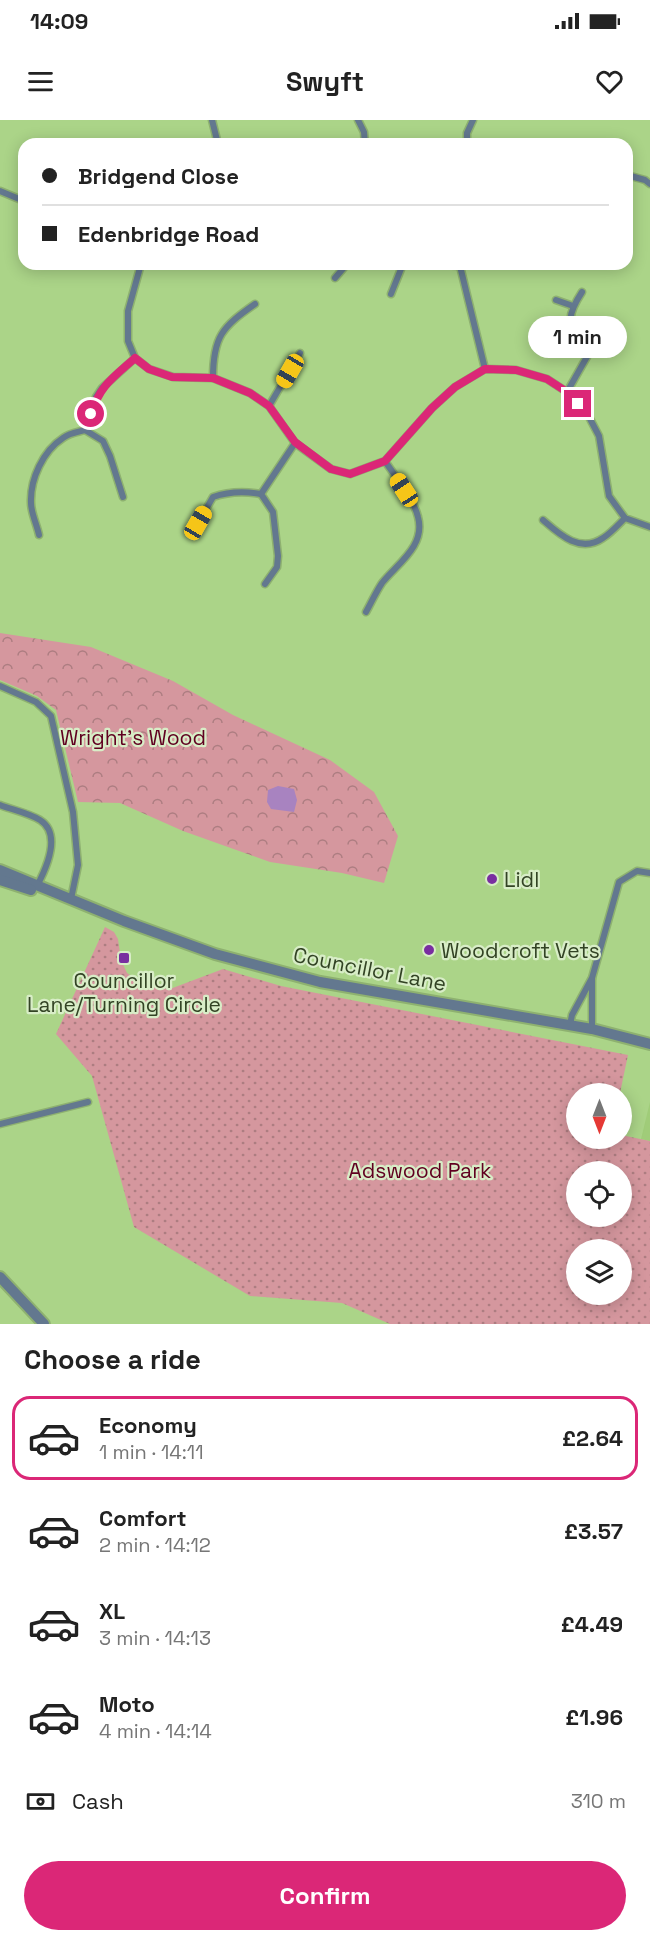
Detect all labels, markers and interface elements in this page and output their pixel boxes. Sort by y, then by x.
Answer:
text: 14:09 [30,7,88,35]
text: Swyft [286,64,364,99]
icon: menu [24,65,57,98]
icon: heart [593,65,626,98]
text: Bridgend Close [78,162,239,190]
text: Edenbridge Road [78,220,259,248]
callout: 1 min [528,317,628,359]
text: 1 min [553,324,602,350]
car [273,351,307,391]
route end [564,390,591,417]
route start [77,400,104,427]
car [387,470,421,510]
car [181,503,215,543]
park label: Wright's Wood [60,724,206,751]
place label: Lidl [504,866,539,893]
marker: Lidl [485,872,499,886]
place label: Woodcroft Vets [441,937,600,964]
street label: Councillor Lane [291,941,449,997]
marker: Woodcroft Vets [422,943,436,957]
marker: Councillor Lane/Turning Circle [117,951,131,965]
place label: Councillor Lane/Turning Circle [27,967,221,1018]
north arrow [566,1083,632,1149]
map controls [566,1083,632,1305]
park label: Adswood Park [349,1157,491,1184]
button: locate [566,1161,632,1227]
button: layers [566,1239,632,1305]
text: Choose a ride [24,1342,201,1377]
icon: car [27,1411,81,1465]
text: Economy [99,1411,197,1439]
text: £2.64 [562,1424,623,1452]
text: 1 min · 14:11 [99,1439,204,1465]
icon: car [27,1504,81,1558]
text: Comfort [99,1504,187,1532]
text: £3.57 [564,1517,623,1545]
text: 2 min · 14:12 [99,1532,211,1558]
icon: car [27,1597,81,1651]
text: XL [99,1597,125,1625]
text: £4.49 [561,1610,623,1638]
text: 3 min · 14:13 [99,1625,211,1651]
icon: car [27,1690,81,1744]
text: Moto [99,1690,155,1718]
text: £1.96 [565,1703,623,1731]
text: 4 min · 14:14 [99,1718,212,1744]
icon: cash [24,1785,57,1818]
text: Cash [72,1787,124,1815]
text: 310 m [571,1788,626,1814]
button: Confirm [24,1861,626,1930]

